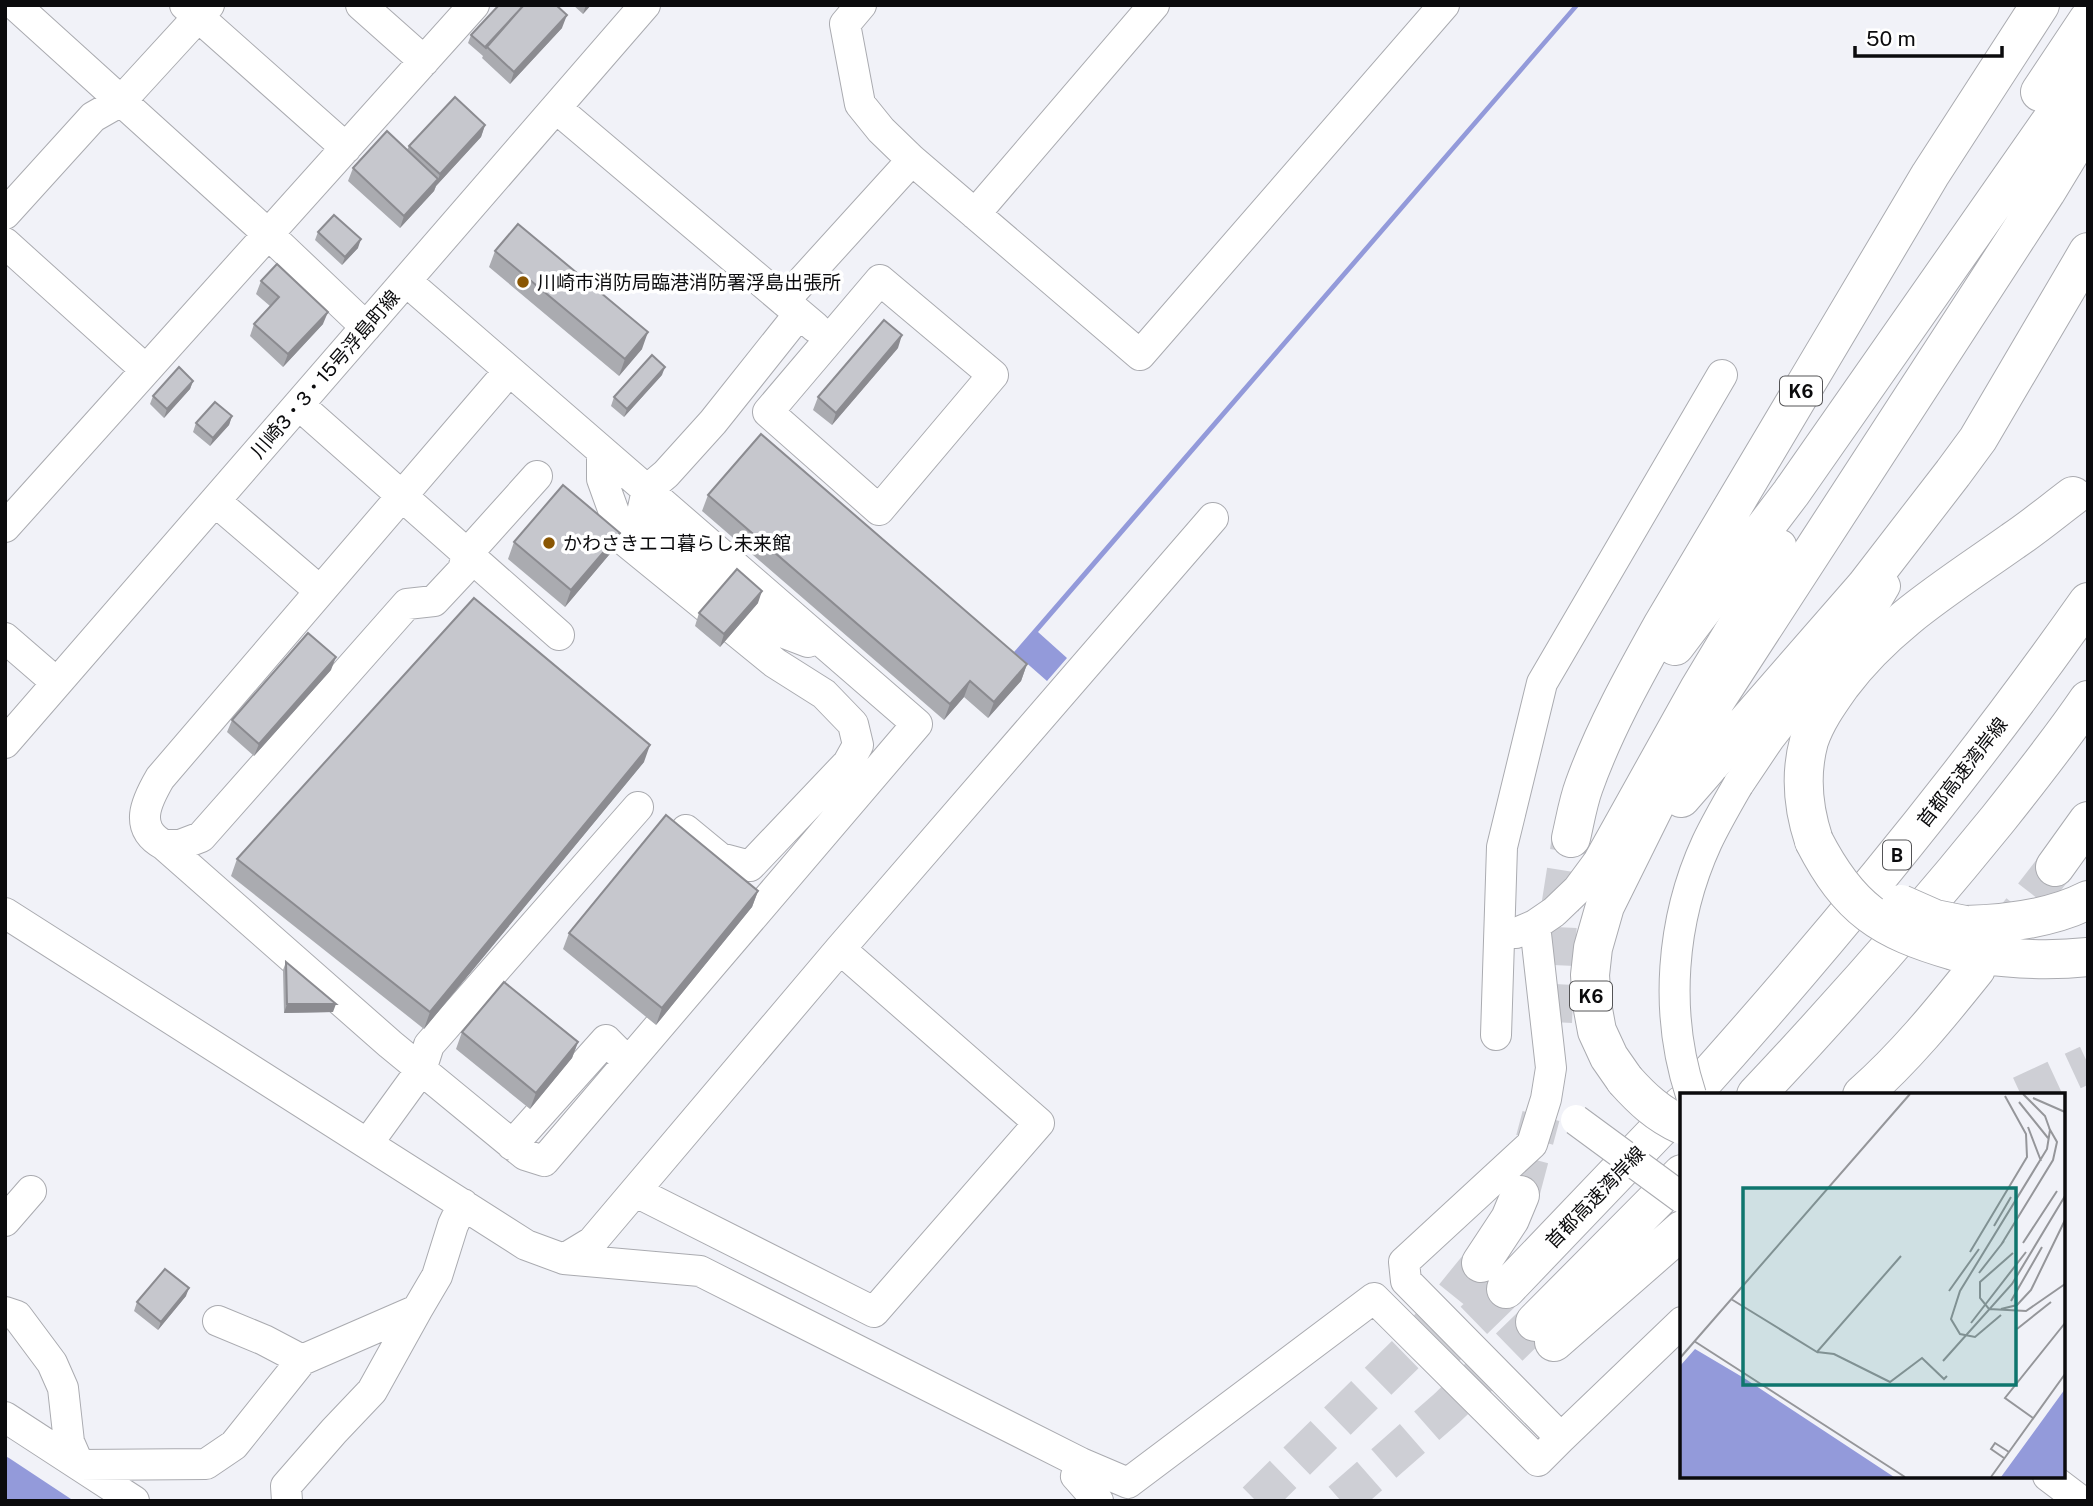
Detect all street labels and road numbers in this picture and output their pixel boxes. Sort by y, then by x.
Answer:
street label: 川崎3・3・15号浮島町線 [246,286,404,462]
road number: K6 [1780,376,1822,405]
street label: 首都高速湾岸線 [1912,713,2012,831]
road number: B [1883,840,1911,870]
road number: K6 [1570,981,1612,1010]
street label: 首都高速湾岸線 [1541,1142,1649,1252]

